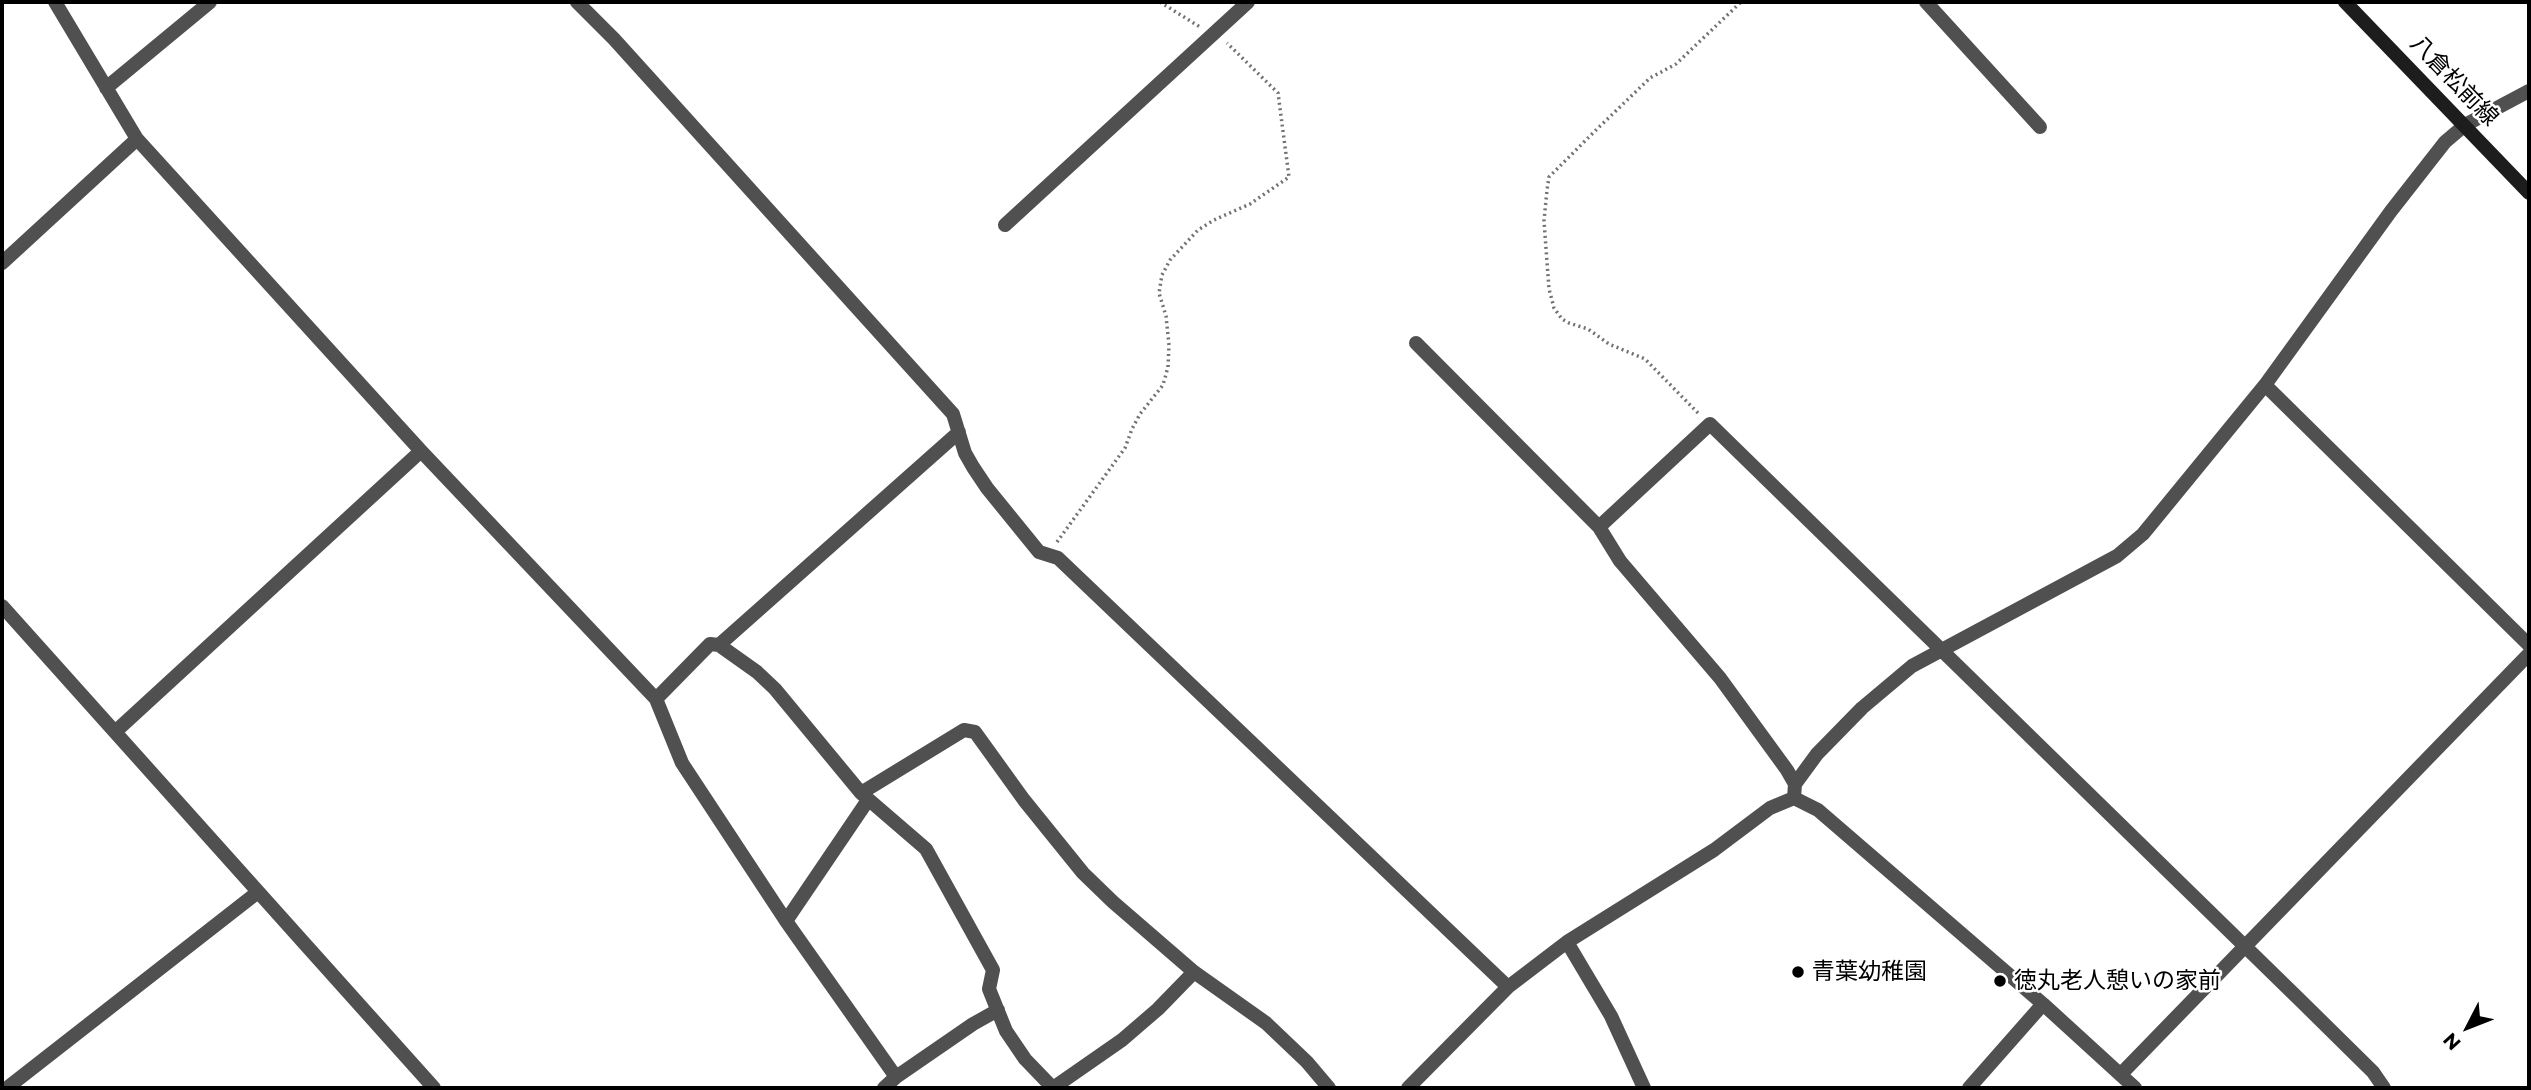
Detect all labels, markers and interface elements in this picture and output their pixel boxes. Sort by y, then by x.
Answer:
street label: 八倉松前線 [2404,30,2504,132]
place label: 青葉幼稚園 [1812,958,1927,986]
marker: 青葉幼稚園 [1790,964,1806,980]
place label: 徳丸老人憩いの家前 [2014,967,2221,995]
marker: 徳丸老人憩いの家前 [1992,973,2008,989]
north arrow [2433,992,2503,1062]
text: N [2438,1028,2466,1055]

